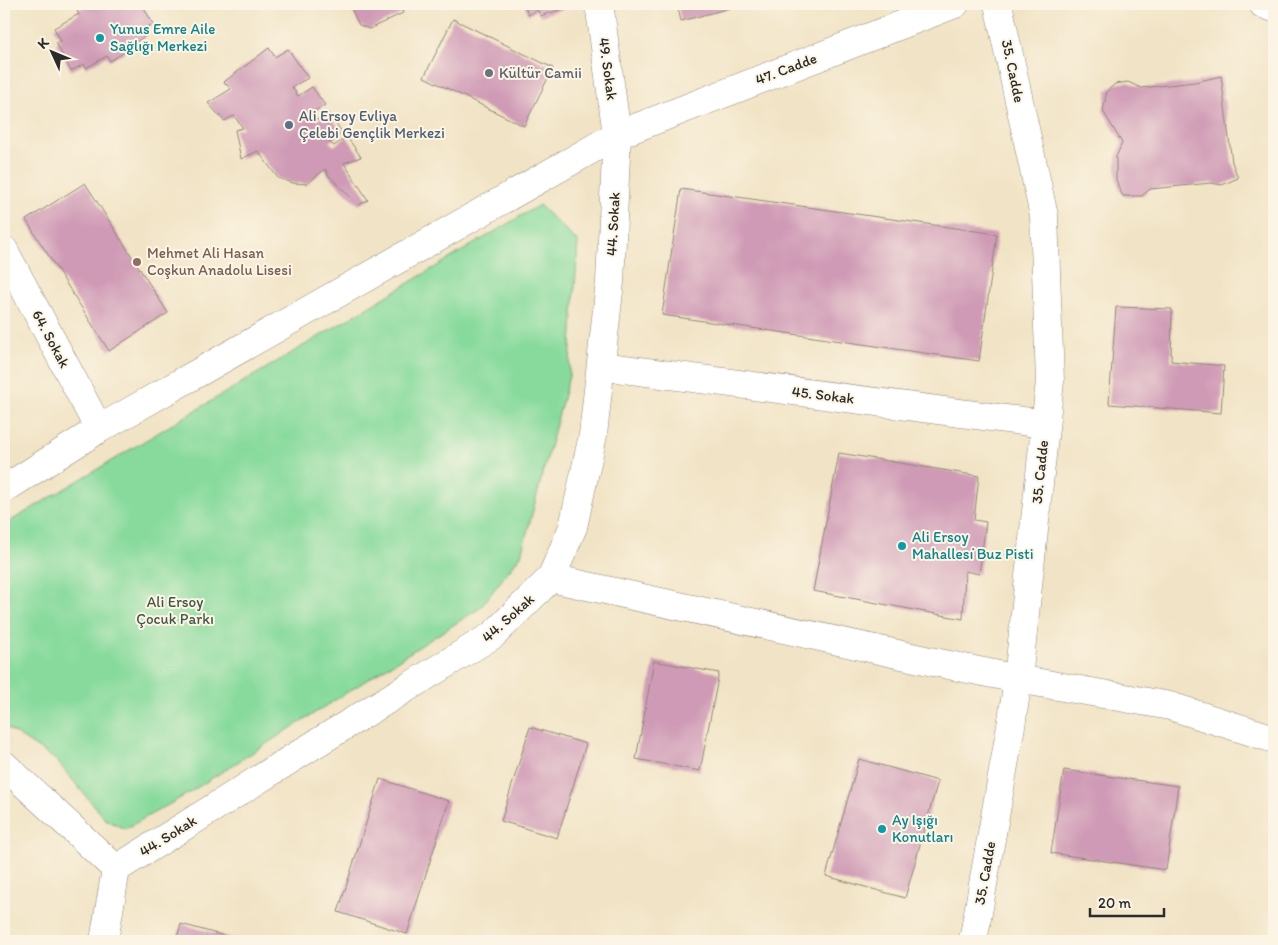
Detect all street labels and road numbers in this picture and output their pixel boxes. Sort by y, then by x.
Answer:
street label: 49. Sokak [595,37,621,102]
street label: 35. Cadde [998,38,1028,104]
street label: 47. Cadde [753,49,819,89]
street label: 44. Sokak [602,191,624,256]
street label: 64. Sokak [28,307,74,371]
street label: 45. Sokak [791,382,856,408]
street label: 35. Cadde [1028,439,1052,505]
street label: 44. Sokak [478,590,538,646]
street label: 44. Sokak [136,811,200,861]
street label: 35. Cadde [971,840,999,906]

